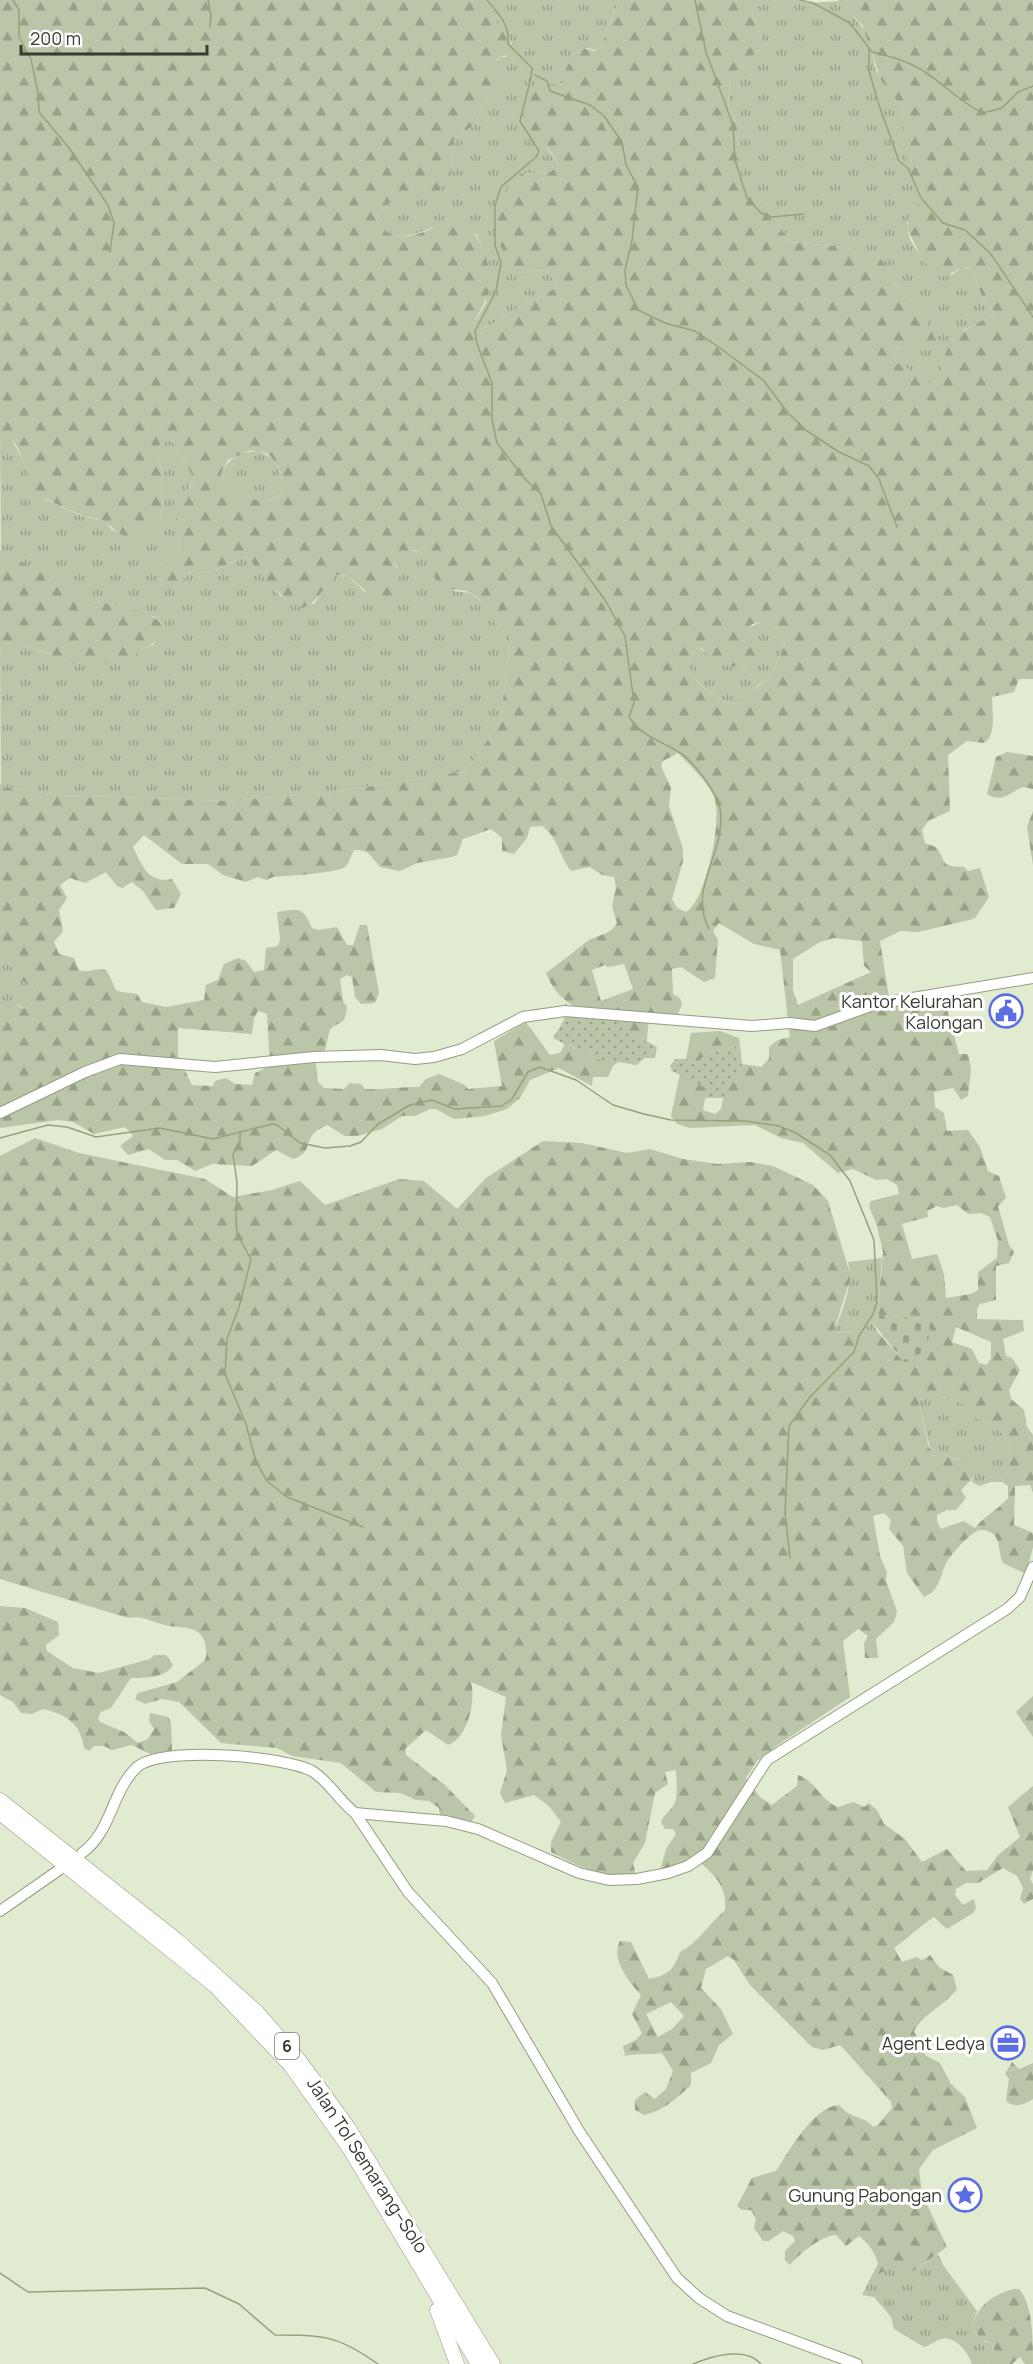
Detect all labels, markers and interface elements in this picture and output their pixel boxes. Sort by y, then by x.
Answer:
scale bar [21,18,207,56]
text: 200 m [30,26,81,50]
place label: Kantor Kelurahan Kalongan [841,989,983,1034]
public building icon: Kantor Kelurahan Kalongan [988,993,1024,1029]
office icon: Agent Ledya [990,2025,1026,2061]
place label: Agent Ledya [882,2031,985,2055]
road number: 6 [275,2033,299,2059]
street label: Jalan Tol Semarang–Solo [302,2073,434,2257]
place icon: Gunung Pabongan [947,2177,983,2213]
place label: Gunung Pabongan [788,2183,942,2207]

